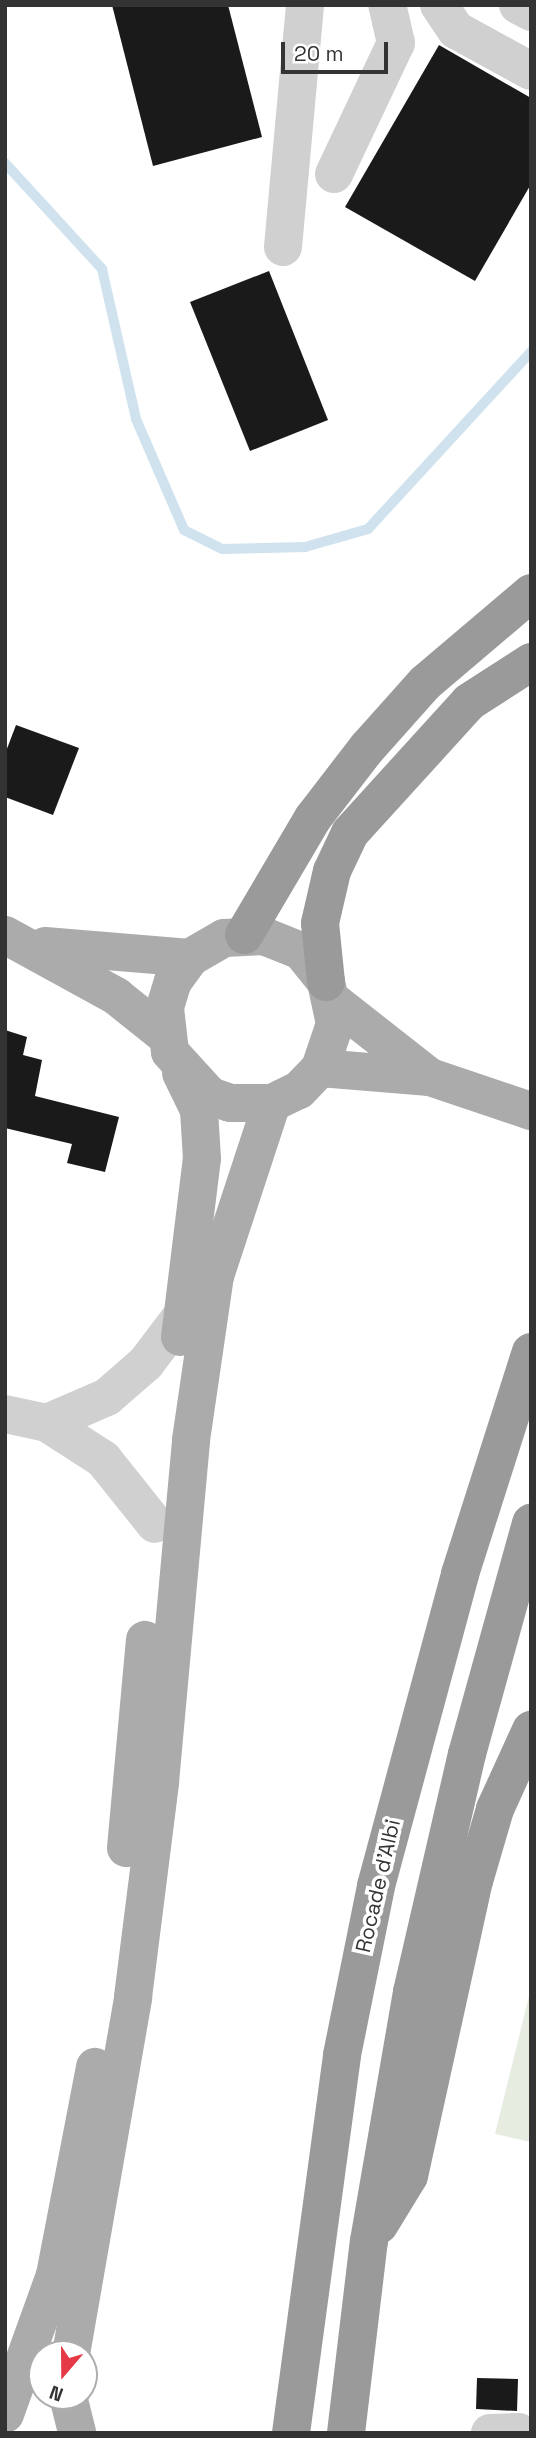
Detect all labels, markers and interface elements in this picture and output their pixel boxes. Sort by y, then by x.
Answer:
scale bar [284,28,391,72]
text: 20 m [294,40,344,67]
street label: Rocade d'Albi [350,1817,406,1955]
north arrow [28,2340,98,2410]
text: N [46,2379,67,2407]

